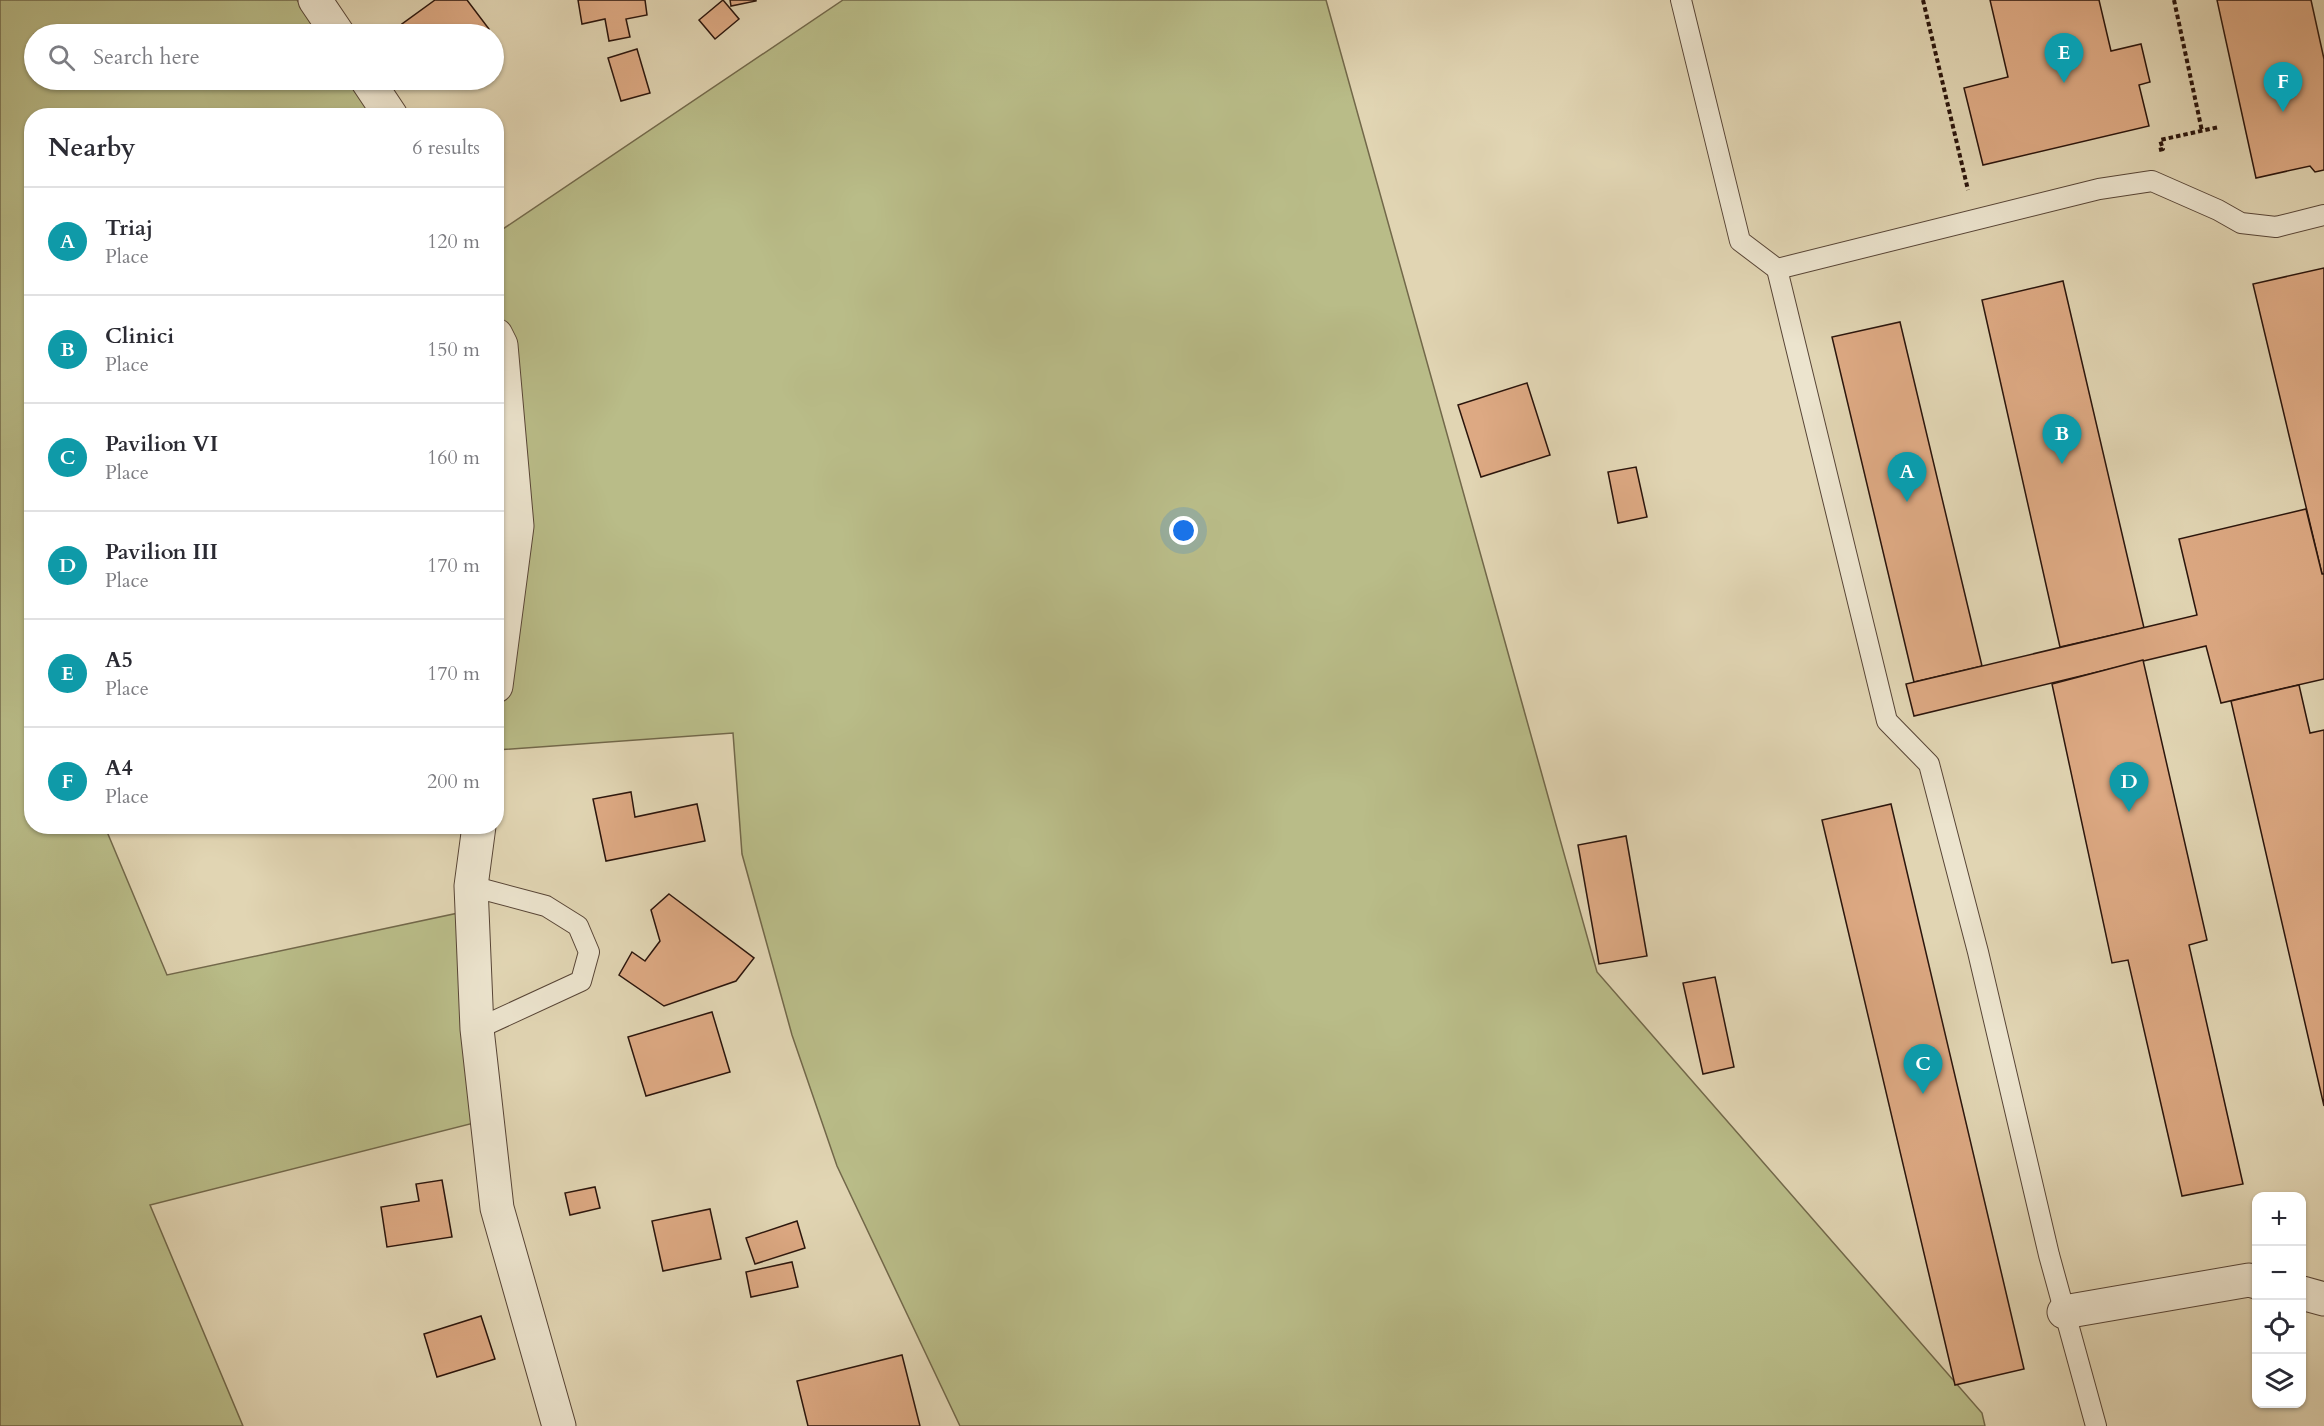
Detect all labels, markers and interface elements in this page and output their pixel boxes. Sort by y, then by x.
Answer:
search box [24,24,504,90]
pin: E [2044,34,2084,83]
icon: search [45,41,78,74]
text: Search here [93,42,200,72]
pin: F [2264,63,2302,112]
text: Nearby [48,130,136,165]
text: 6 results [412,134,480,161]
text: Triaj [105,213,153,243]
text: A [60,228,75,255]
text: 120 m [427,228,480,255]
text: Place [105,243,149,270]
text: Clinici [105,321,174,351]
text: B [60,336,75,363]
text: 150 m [427,336,480,363]
text: Place [105,351,149,378]
pin: B [2042,414,2082,464]
text: Pavilion VI [105,429,218,459]
text: C [60,444,75,471]
text: 160 m [427,444,480,471]
pin: A [1888,452,1926,502]
text: Place [105,459,149,486]
your location [1169,516,1198,545]
text: Pavilion III [105,537,218,567]
text: D [59,552,76,579]
text: 170 m [427,552,480,579]
text: Place [105,567,149,594]
text: A5 [105,645,133,675]
text: E [61,660,74,687]
text: 170 m [427,660,480,687]
text: Place [105,675,149,702]
text: A4 [105,753,133,783]
pin: D [2110,762,2148,812]
text: F [62,768,73,795]
text: 200 m [427,768,480,795]
text: Place [105,783,149,810]
pin: C [1904,1044,1942,1094]
map controls [2252,1192,2306,1408]
button: + [2252,1192,2306,1246]
button: − [2252,1246,2306,1300]
button: locate [2252,1300,2306,1354]
button: layers [2252,1354,2306,1408]

